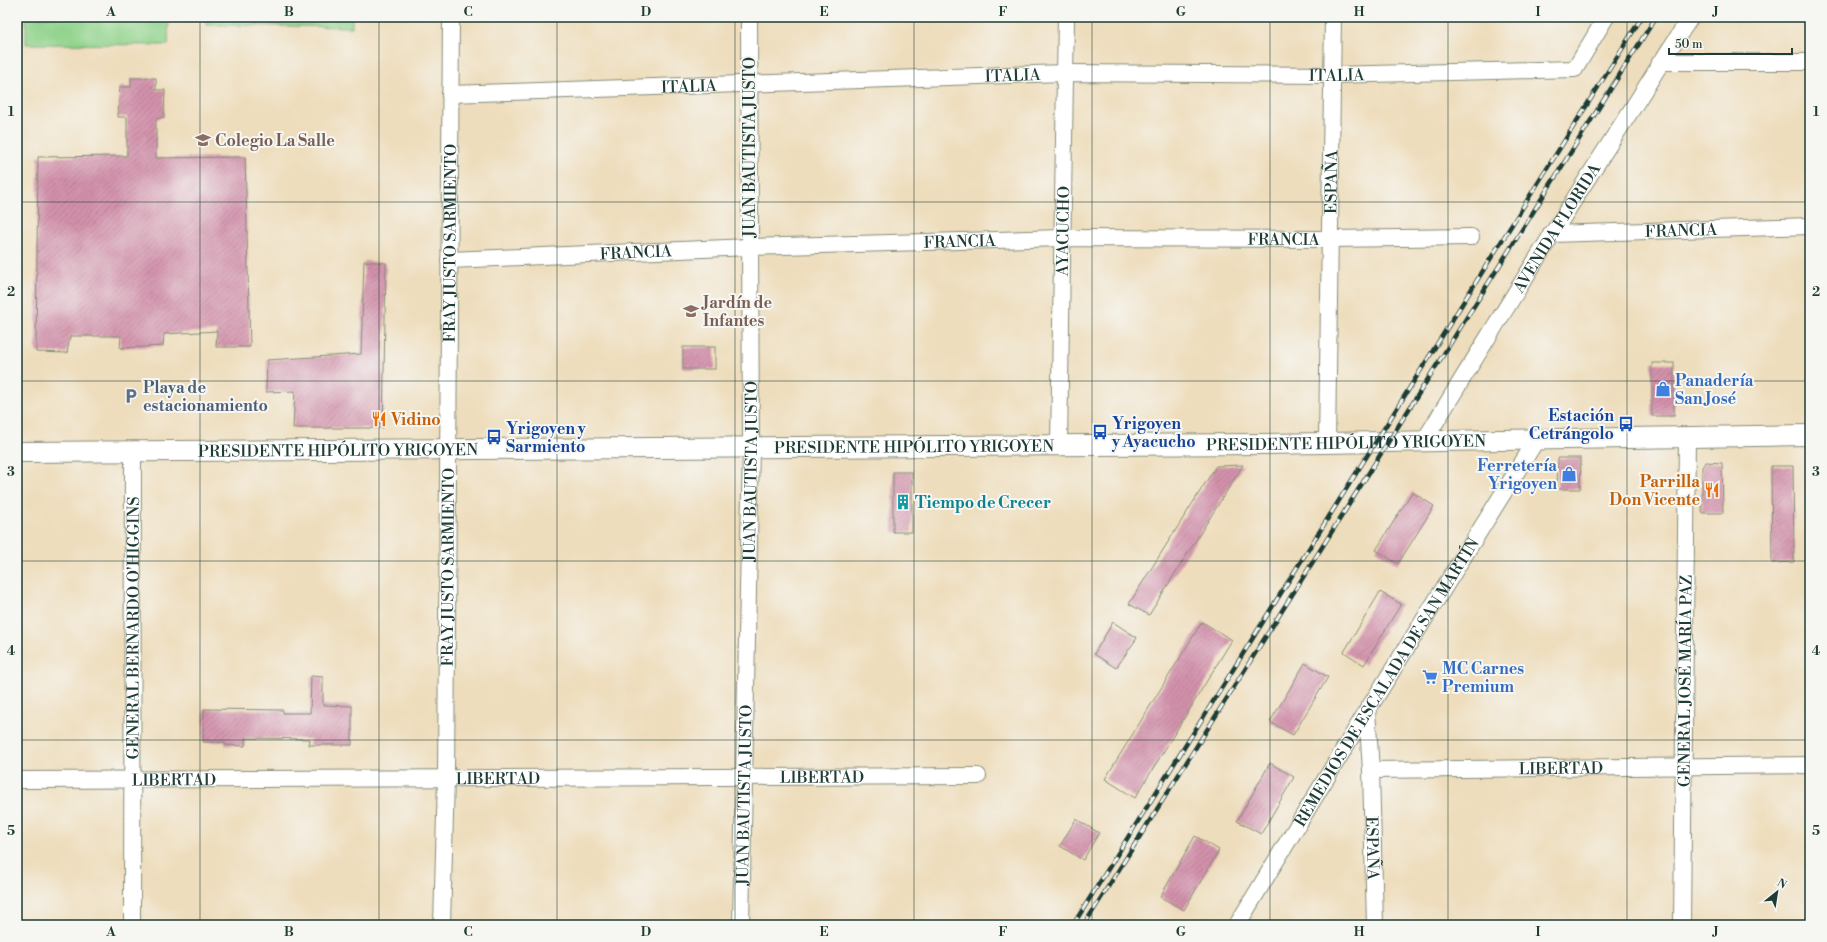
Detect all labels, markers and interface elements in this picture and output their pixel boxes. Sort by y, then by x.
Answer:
text: A [105,4,116,20]
text: B [284,4,294,20]
text: C [463,4,473,20]
text: D [641,4,651,20]
text: E [819,4,829,20]
text: F [998,4,1008,20]
text: G [1176,4,1187,20]
text: H [1354,4,1365,20]
text: I [1535,4,1541,20]
text: J [1711,4,1719,20]
scale bar [1669,30,1792,56]
text: 50 m [1675,37,1703,52]
street label: JUAN BAUTISTA JUSTO [740,57,760,238]
street label: ITALIA [985,65,1042,87]
street label: ITALIA [1309,65,1366,86]
street label: ITALIA [661,76,718,98]
text: 1 [8,104,15,120]
text: 1 [1813,104,1820,120]
school or university icon: Colegio La Salle [194,131,212,149]
place label: Colegio La Salle [215,131,335,151]
street label: FRAY JUSTO SARMIENTO [440,144,461,343]
street label: ESPAÑA [1319,149,1342,214]
street label: AVENIDA FLORIDA [1509,159,1606,297]
street label: AYACUCHO [1053,186,1074,277]
street label: FRANCIA [1645,220,1718,242]
street label: FRANCIA [1248,230,1321,250]
street label: FRANCIA [923,231,997,253]
street label: FRANCIA [599,241,673,264]
text: 2 [7,284,15,300]
text: 2 [1812,284,1820,300]
place label: Jardín de Infantes [701,293,773,331]
school or university icon: Jardín de Infantes [682,302,700,320]
place label: Panadería San José [1675,371,1754,409]
place label: Playa de estacionamiento [143,378,268,416]
shop icon: Panadería San José [1654,380,1672,398]
street label: JUAN BAUTISTA JUSTO [740,381,762,563]
parking icon: Playa de estacionamiento [122,387,140,405]
place label: Estación Cetrángolo [1529,406,1614,444]
restaurant icon: Vidino [370,410,388,428]
place label: Vidino [390,410,441,430]
place label: Yrigoyen y Ayacucho [1111,414,1196,452]
bus stop icon: Estación Cetrángolo [1617,415,1635,433]
place label: Yrigoyen y Sarmiento [506,419,587,457]
bus stop icon: Yrigoyen y Ayacucho [1091,423,1109,441]
bus stop icon: Yrigoyen y Sarmiento [485,428,503,446]
street label: PRESIDENTE HIPÓLITO YRIGOYEN [1206,431,1486,455]
street label: PRESIDENTE HIPÓLITO YRIGOYEN [774,435,1054,458]
street label: PRESIDENTE HIPÓLITO YRIGOYEN [198,439,478,462]
place label: Ferretería Yrigoyen [1477,456,1557,494]
text: 3 [7,464,15,480]
text: 3 [1812,464,1820,480]
shop icon: Ferretería Yrigoyen [1560,465,1578,483]
street label: FRAY JUSTO SARMIENTO [438,468,459,667]
place label: Parrilla Don Vicente [1609,472,1700,510]
restaurant icon: Parrilla Don Vicente [1703,481,1721,499]
building icon: Tiempo de Crecer [894,493,912,511]
place label: Tiempo de Crecer [915,493,1051,513]
street label: GENERAL BERNARDO O'HIGGINS [123,497,144,759]
street label: REMEDIOS DE ESCALADA DE SAN MARTÍN [1290,534,1484,831]
street label: GENERAL JOSÉ MARÍA PAZ [1674,575,1697,787]
text: 4 [7,643,16,659]
text: 4 [1812,643,1821,659]
place label: MC Carnes Premium [1442,659,1524,697]
supermarket icon: MC Carnes Premium [1421,668,1439,686]
street label: JUAN BAUTISTA JUSTO [733,704,757,887]
street label: LIBERTAD [1519,758,1603,779]
street label: LIBERTAD [780,767,864,788]
street label: LIBERTAD [456,769,540,789]
street label: LIBERTAD [132,770,216,791]
street label: ESPAÑA [1361,816,1386,881]
text: 5 [7,823,15,839]
text: 5 [1812,823,1820,839]
north arrow [1757,872,1797,912]
text: N [1774,876,1789,893]
text: A [105,924,116,940]
text: B [284,924,294,940]
text: C [463,924,473,940]
text: D [641,924,651,940]
text: E [819,924,829,940]
text: F [998,924,1008,940]
text: G [1176,924,1187,940]
text: H [1354,924,1365,940]
text: I [1535,924,1541,940]
text: J [1711,924,1719,940]

